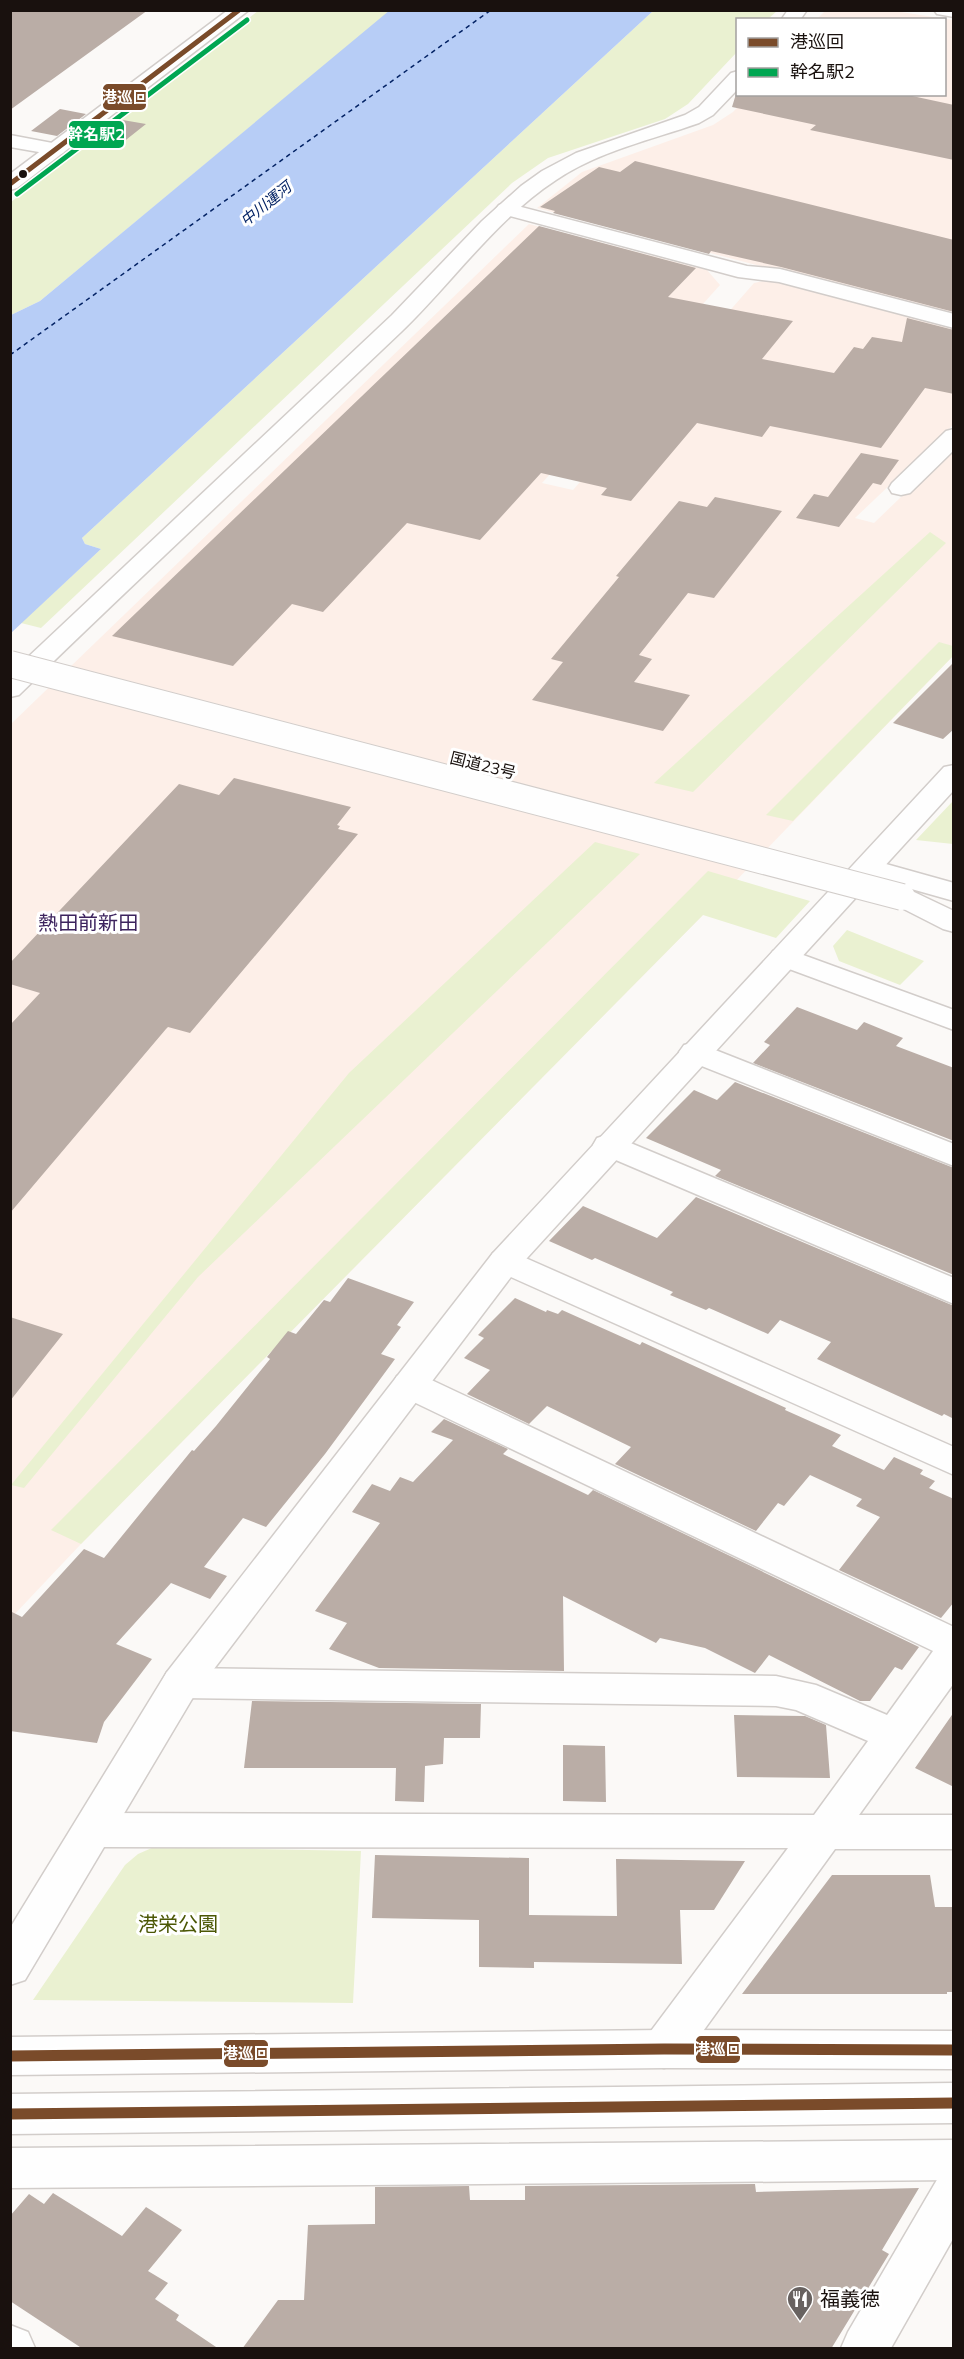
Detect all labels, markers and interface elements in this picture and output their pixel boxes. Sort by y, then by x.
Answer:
legend [736,18,946,96]
text: 港巡回 [790,30,844,53]
text: 幹名駅2 [790,60,855,83]
line badge: 港巡回 [102,83,147,111]
text: 港巡回 [101,87,149,107]
line badge: 幹名駅2 [68,120,125,149]
text: 幹名駅2 [67,124,125,144]
unlabelled marker [17,168,29,180]
water label: 中川運河 [236,175,297,230]
street label: 国道23号 [448,747,518,783]
district label: 熱田前新田 [38,910,138,935]
park label: 港栄公園 [138,1911,218,1936]
line badge: 港巡回 [695,2035,741,2064]
line badge: 港巡回 [223,2039,269,2068]
text: 港巡回 [694,2039,742,2059]
text: 港巡回 [222,2043,270,2063]
restaurant icon: 福義徳 [785,2284,815,2322]
place label: 福義徳 [820,2286,880,2311]

